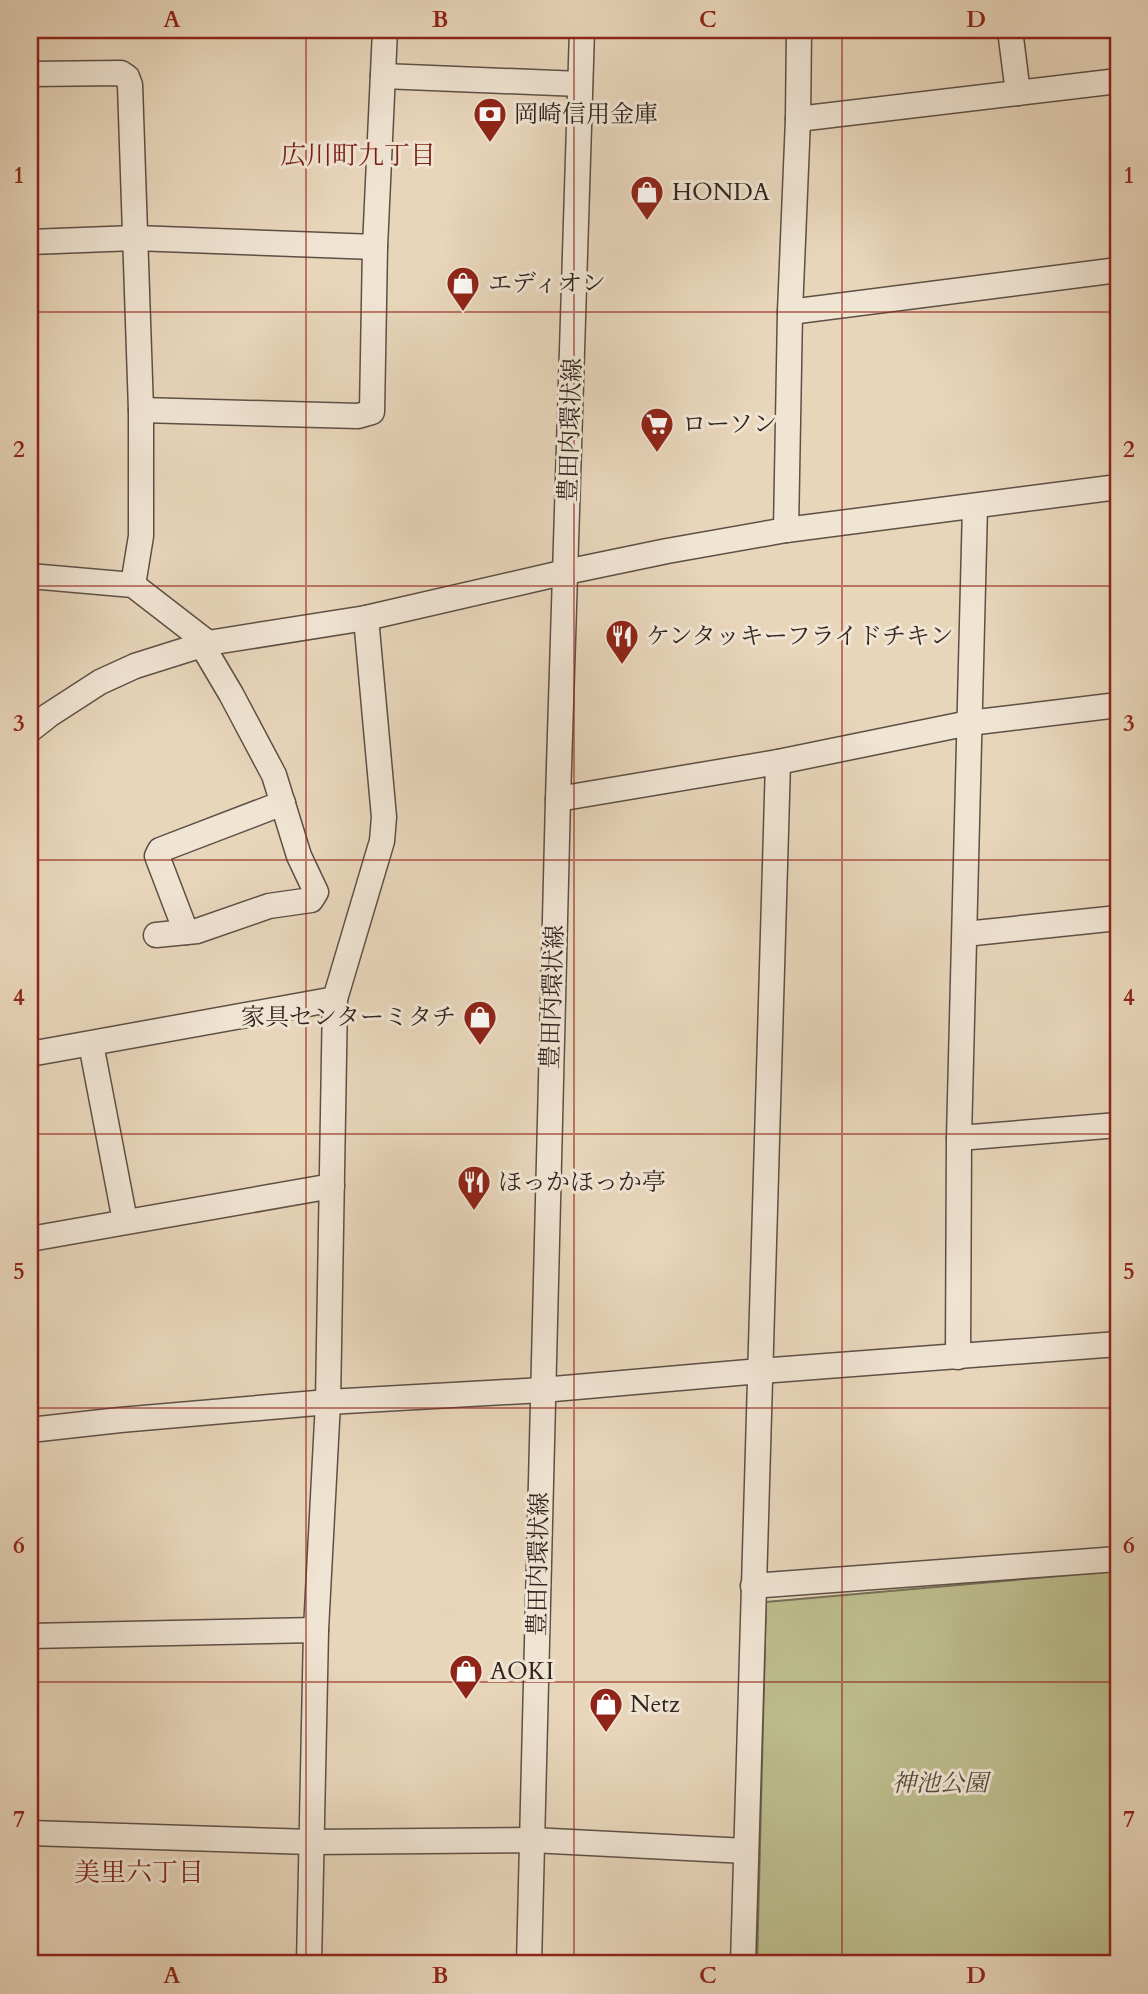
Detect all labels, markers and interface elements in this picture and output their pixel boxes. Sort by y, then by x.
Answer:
text: A [163,4,181,35]
text: B [432,4,448,35]
text: C [699,4,717,35]
text: D [966,4,986,35]
bank icon: 岡崎信用金庫 [471,95,509,144]
place label: 岡崎信用金庫 [514,98,658,131]
district label: 広川町九丁目 [280,138,436,173]
text: 1 [13,160,25,191]
text: 1 [1123,160,1135,191]
shop icon: HONDA [628,173,666,222]
place label: HONDA [672,176,771,209]
shop icon: エディオン [444,264,482,313]
place label: エディオン [488,267,606,300]
street label: 豊田内環状線 [551,357,590,503]
supermarket icon: ローソン [638,405,676,454]
place label: ローソン [682,408,777,441]
text: 2 [13,434,25,465]
text: 2 [1123,434,1135,465]
restaurant icon: ケンタッキーフライドチキン [603,617,641,666]
place label: ケンタッキーフライドチキン [646,620,954,653]
text: 3 [13,708,25,739]
text: 3 [1123,708,1135,739]
street label: 豊田内環状線 [533,924,572,1070]
text: 4 [13,982,25,1013]
text: 4 [1123,982,1135,1013]
shop icon: 家具センターミタチ [461,998,499,1047]
place label: 家具センターミタチ [241,1001,456,1034]
restaurant icon: ほっかほっか亭 [455,1163,493,1212]
place label: ほっかほっか亭 [498,1166,666,1199]
text: 5 [13,1256,25,1287]
text: 5 [1123,1256,1135,1287]
street label: 豊田内環状線 [521,1492,556,1636]
text: 6 [13,1530,25,1561]
text: 6 [1123,1530,1135,1561]
shop icon: AOKI [447,1652,485,1701]
place label: AOKI [490,1655,554,1688]
shop icon: Netz [587,1685,625,1734]
place label: Netz [630,1688,680,1721]
park label: 神池公園 [892,1767,992,1800]
text: 7 [13,1804,25,1835]
text: 7 [1123,1804,1135,1835]
district label: 美里六丁目 [74,1855,204,1890]
text: A [163,1960,181,1991]
text: B [432,1960,448,1991]
text: C [699,1960,717,1991]
text: D [966,1960,986,1991]

